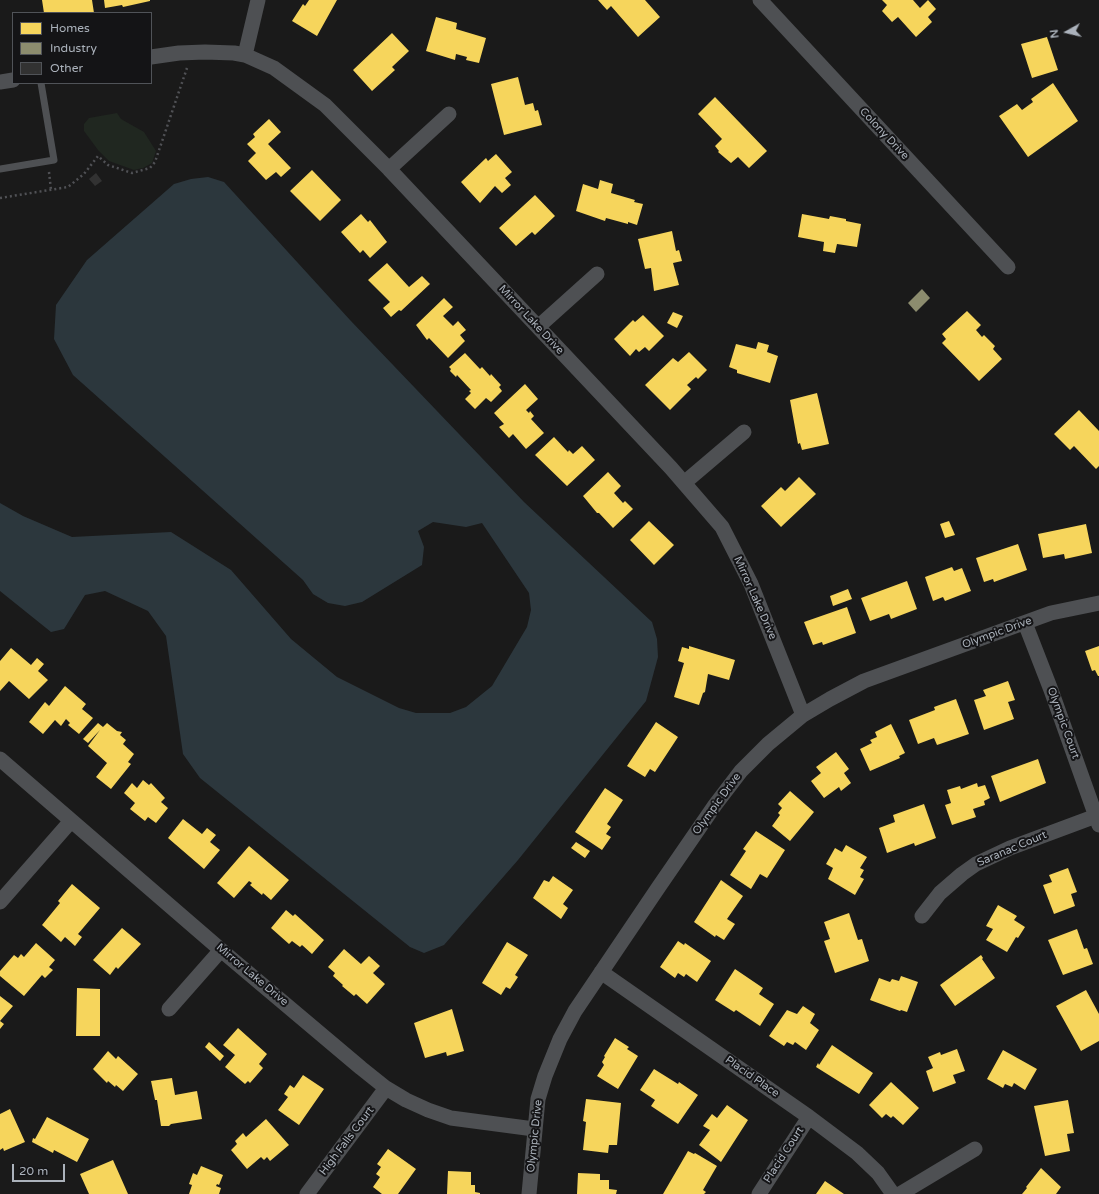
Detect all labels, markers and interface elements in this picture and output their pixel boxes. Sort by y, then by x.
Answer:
legend [12,12,152,84]
north arrow [1047,12,1087,52]
text: Homes [50,21,90,35]
text: N [1048,28,1062,39]
text: Industry [50,41,97,55]
text: Other [50,61,83,75]
street label: Colony Drive [857,105,911,163]
street label: Mirror Lake Drive [496,283,566,357]
street label: Mirror Lake Drive [731,554,779,642]
street label: Olympic Drive [960,614,1034,652]
street label: Olympic Court [1044,685,1082,761]
street label: Olympic Drive [690,771,744,837]
street label: Saranac Court [975,828,1049,870]
street label: Mirror Lake Drive [213,941,291,1009]
street label: Placid Place [722,1054,782,1100]
street label: Olympic Drive [525,1099,545,1173]
street label: High Falls Court [317,1104,377,1178]
street label: Placid Court [761,1125,807,1185]
scale bar [14,1156,67,1182]
text: 20 m [19,1164,48,1178]

